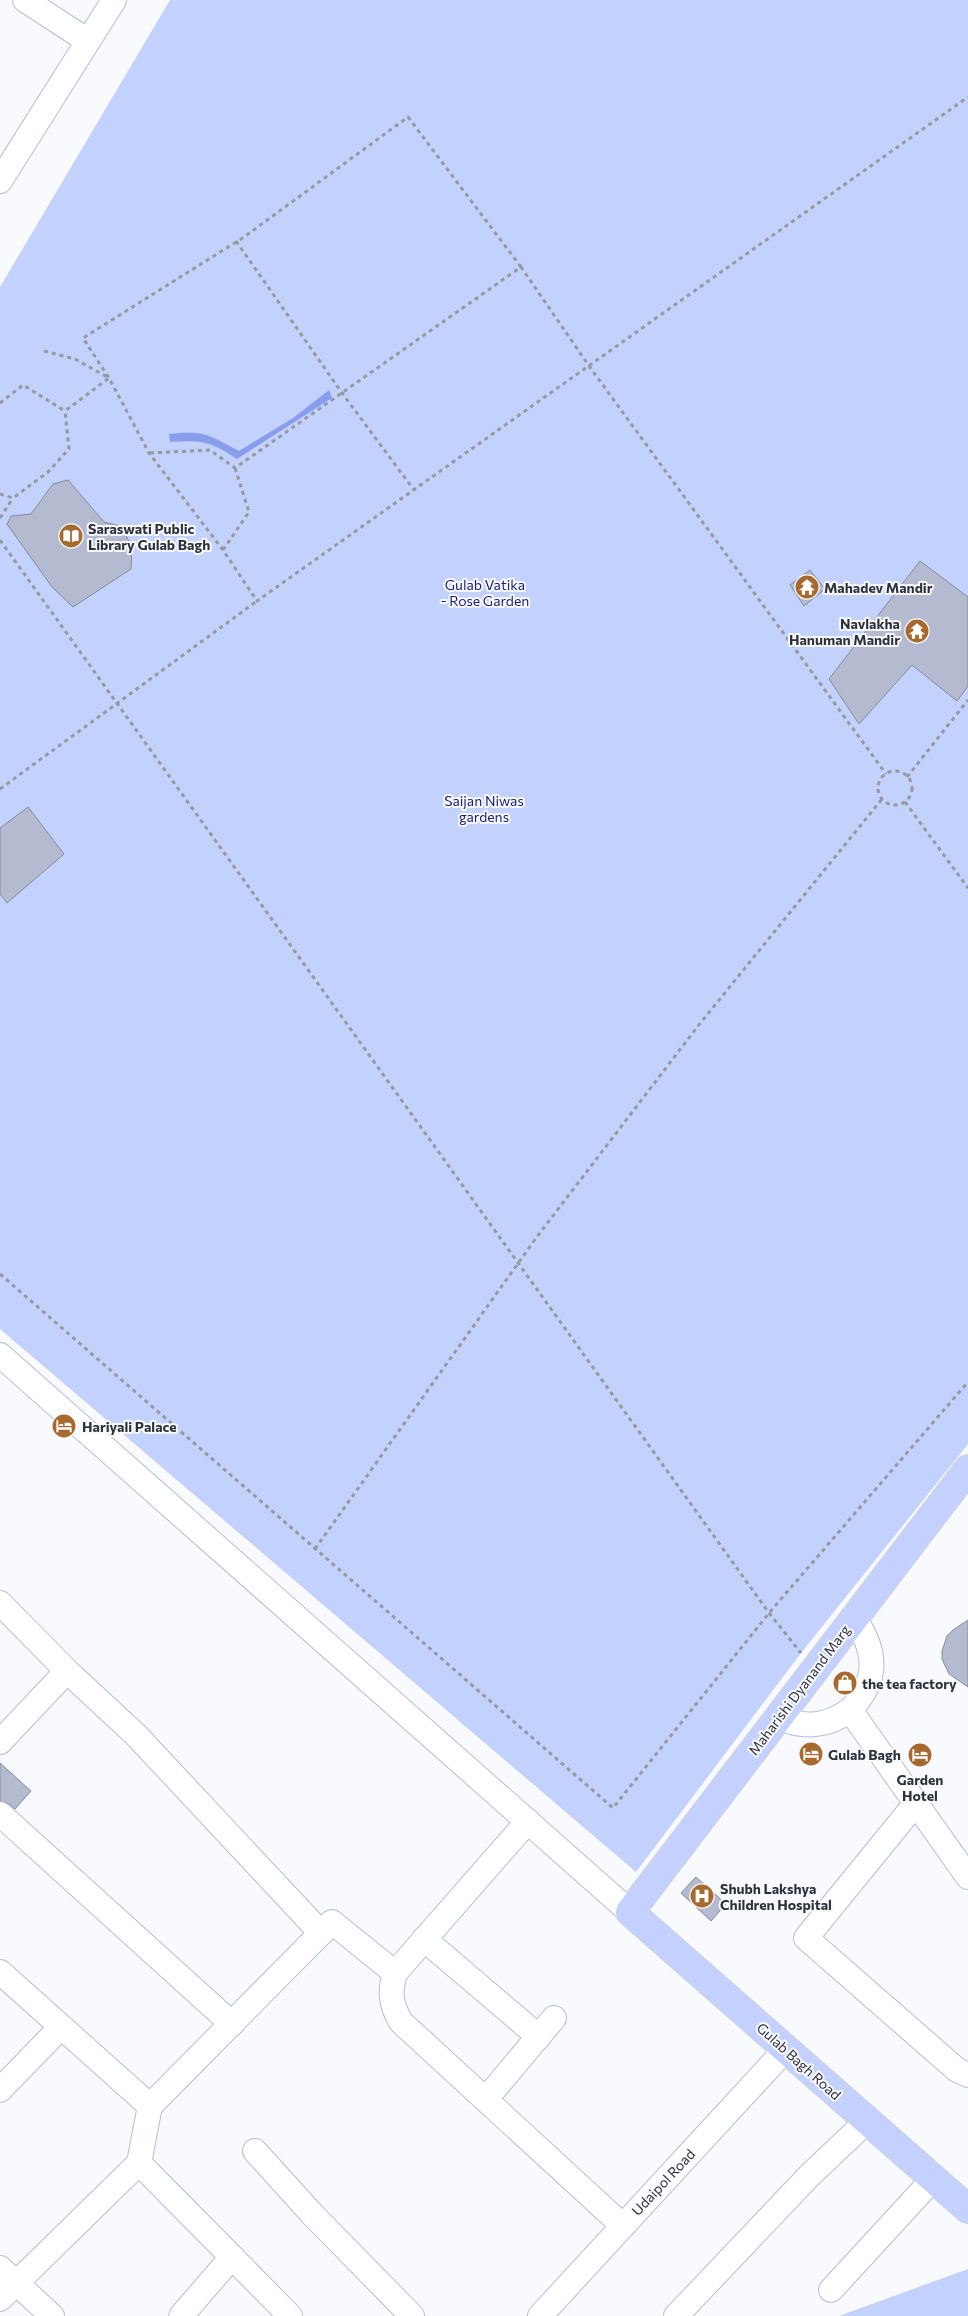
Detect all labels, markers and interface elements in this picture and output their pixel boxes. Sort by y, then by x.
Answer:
place label: Saraswati Public Library Gulab Bagh [88,520,210,553]
library icon: Saraswati Public Library Gulab Bagh [58,523,84,549]
temple icon: Mahadev Mandir [794,574,820,600]
park label: Gulab Vatika - Rose Garden [441,576,529,609]
place label: Mahadev Mandir [824,579,933,596]
place label: Navlakha Hanuman Mandir [789,615,900,648]
temple icon: Navlakha Hanuman Mandir [904,618,930,644]
park label: Saijan Niwas gardens [444,792,524,825]
hotel icon: Hariyali Palace [51,1413,77,1439]
place label: Hariyali Palace [82,1418,177,1435]
street label: Maharishi Dyanand Marg [745,1621,854,1758]
shop icon: the tea factory [832,1670,858,1696]
place label: the tea factory [862,1675,957,1692]
hotel icon: Gulab Bagh [798,1741,824,1767]
hotel icon: Garden Hotel [907,1742,933,1768]
place label: Gulab Bagh [828,1746,901,1763]
place label: Garden Hotel [897,1771,943,1804]
place label: Shubh Lakshya Children Hospital [720,1880,832,1913]
hospital icon: Shubh Lakshya Children Hospital [689,1883,715,1909]
street label: Gulab Bagh Road [753,2019,845,2103]
street label: Udaipol Road [628,2145,698,2219]

